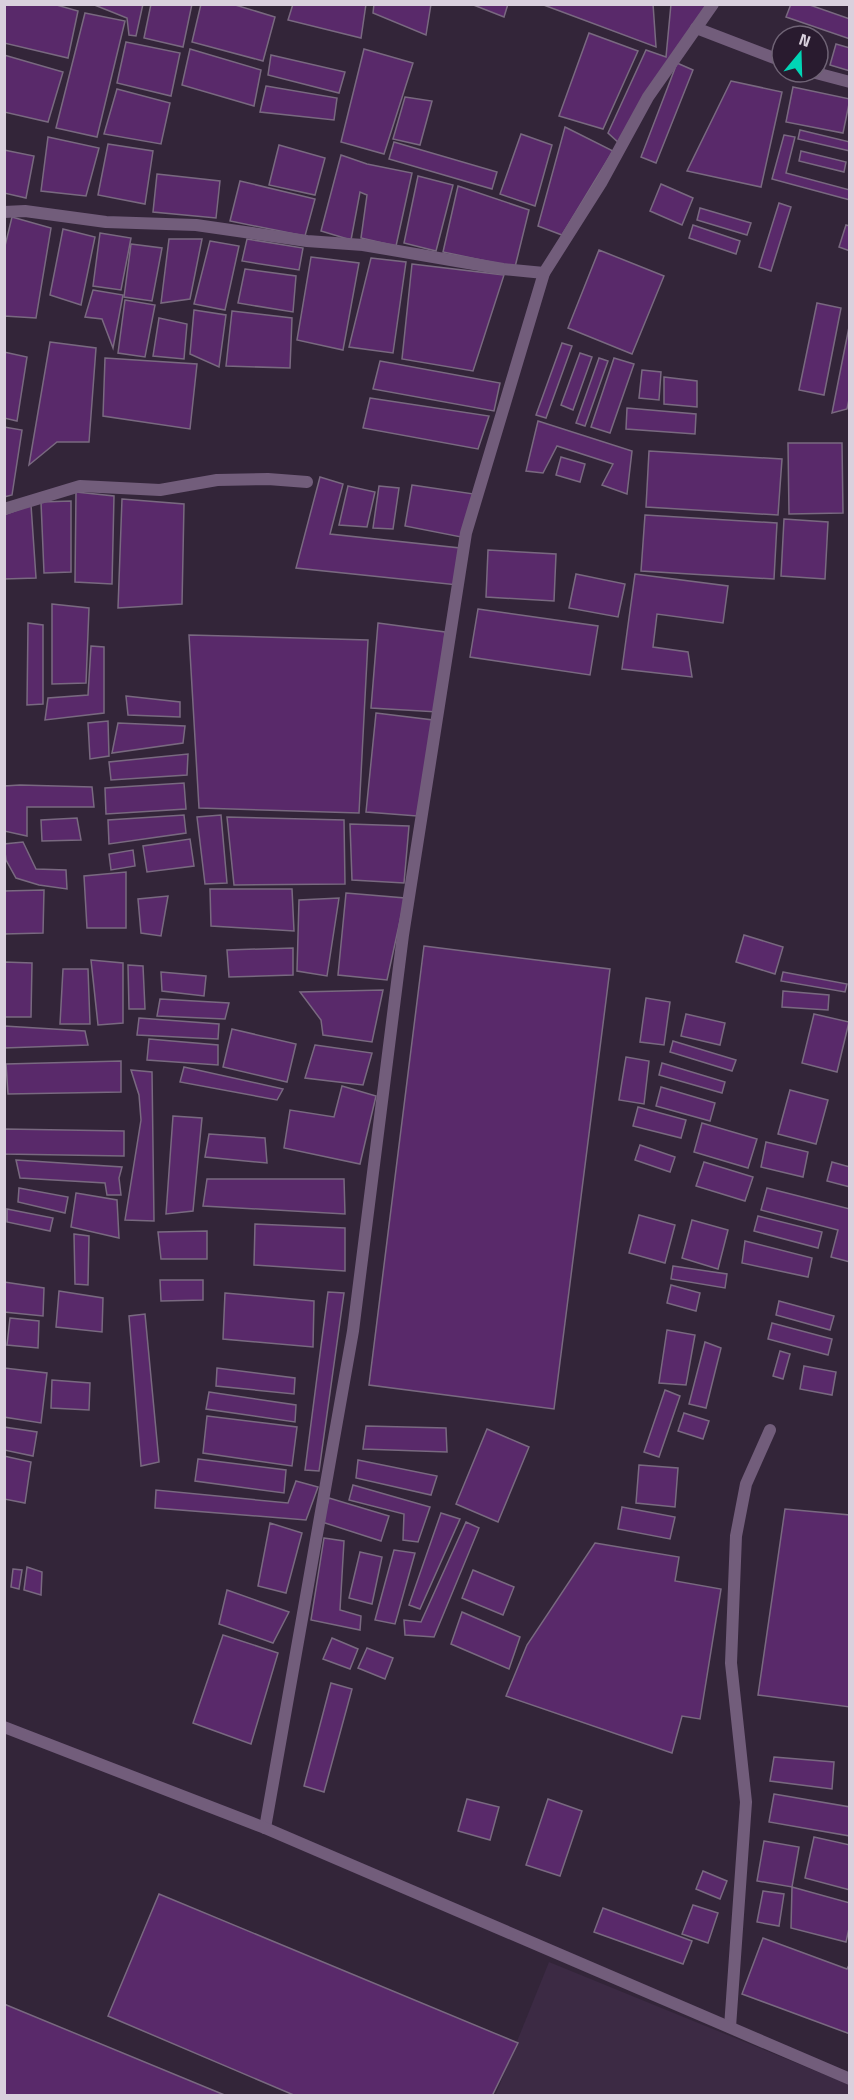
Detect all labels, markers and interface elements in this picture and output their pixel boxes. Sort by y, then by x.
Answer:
north arrow [770,24,830,84]
text: N [796,27,814,53]

